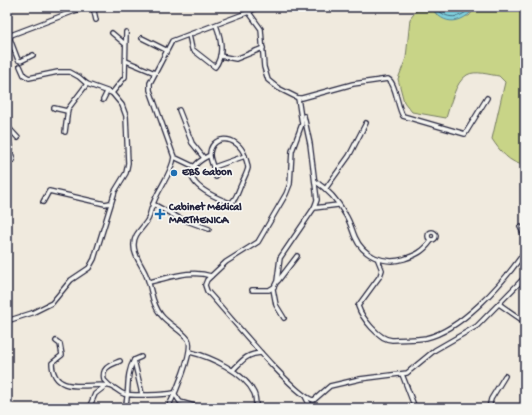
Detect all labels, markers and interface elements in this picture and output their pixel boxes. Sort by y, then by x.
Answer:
place label: EBS Gabon [181,167,233,179]
marker: EBS Gabon [169,168,179,178]
place label: Cabinet Médical MARTHENICA [168,201,242,227]
marker: Cabinet Médical MARTHENICA [154,208,166,220]

